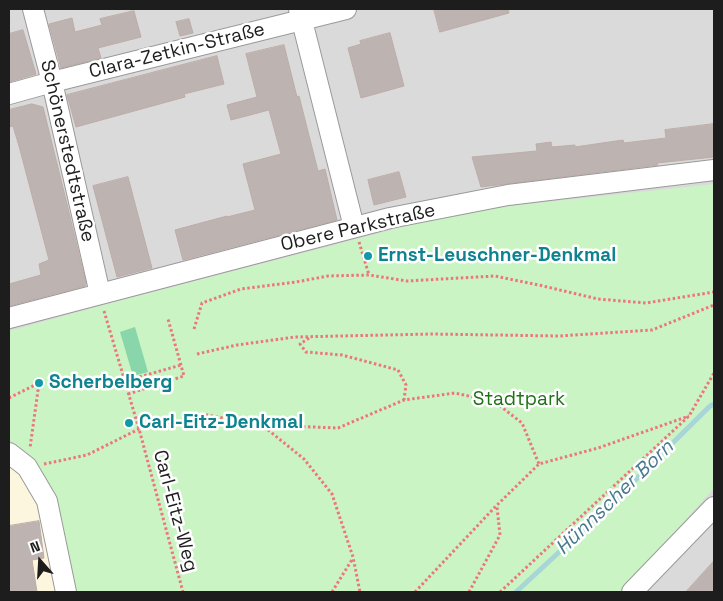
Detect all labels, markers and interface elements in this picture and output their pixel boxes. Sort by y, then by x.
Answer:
street label: Clara-Zetkin-Straße [87,18,267,84]
street label: Schönerstedtstraße [35,58,99,244]
street label: Obere Parkstraße [279,199,437,257]
place label: Ernst-Leuschner-Denkmal [378,245,616,267]
marker: Ernst-Leuschner-Denkmal [362,250,374,262]
place label: Scherbelberg [49,372,172,394]
marker: Scherbelberg [33,377,45,389]
park label: Stadtpark [473,389,565,411]
place label: Carl-Eitz-Denkmal [139,412,303,434]
marker: Carl-Eitz-Denkmal [123,417,135,429]
water label: Hünnscher Born [551,436,679,560]
street label: Carl-Eitz-Weg [148,448,202,574]
north arrow [15,536,65,586]
text: N [28,537,42,557]

